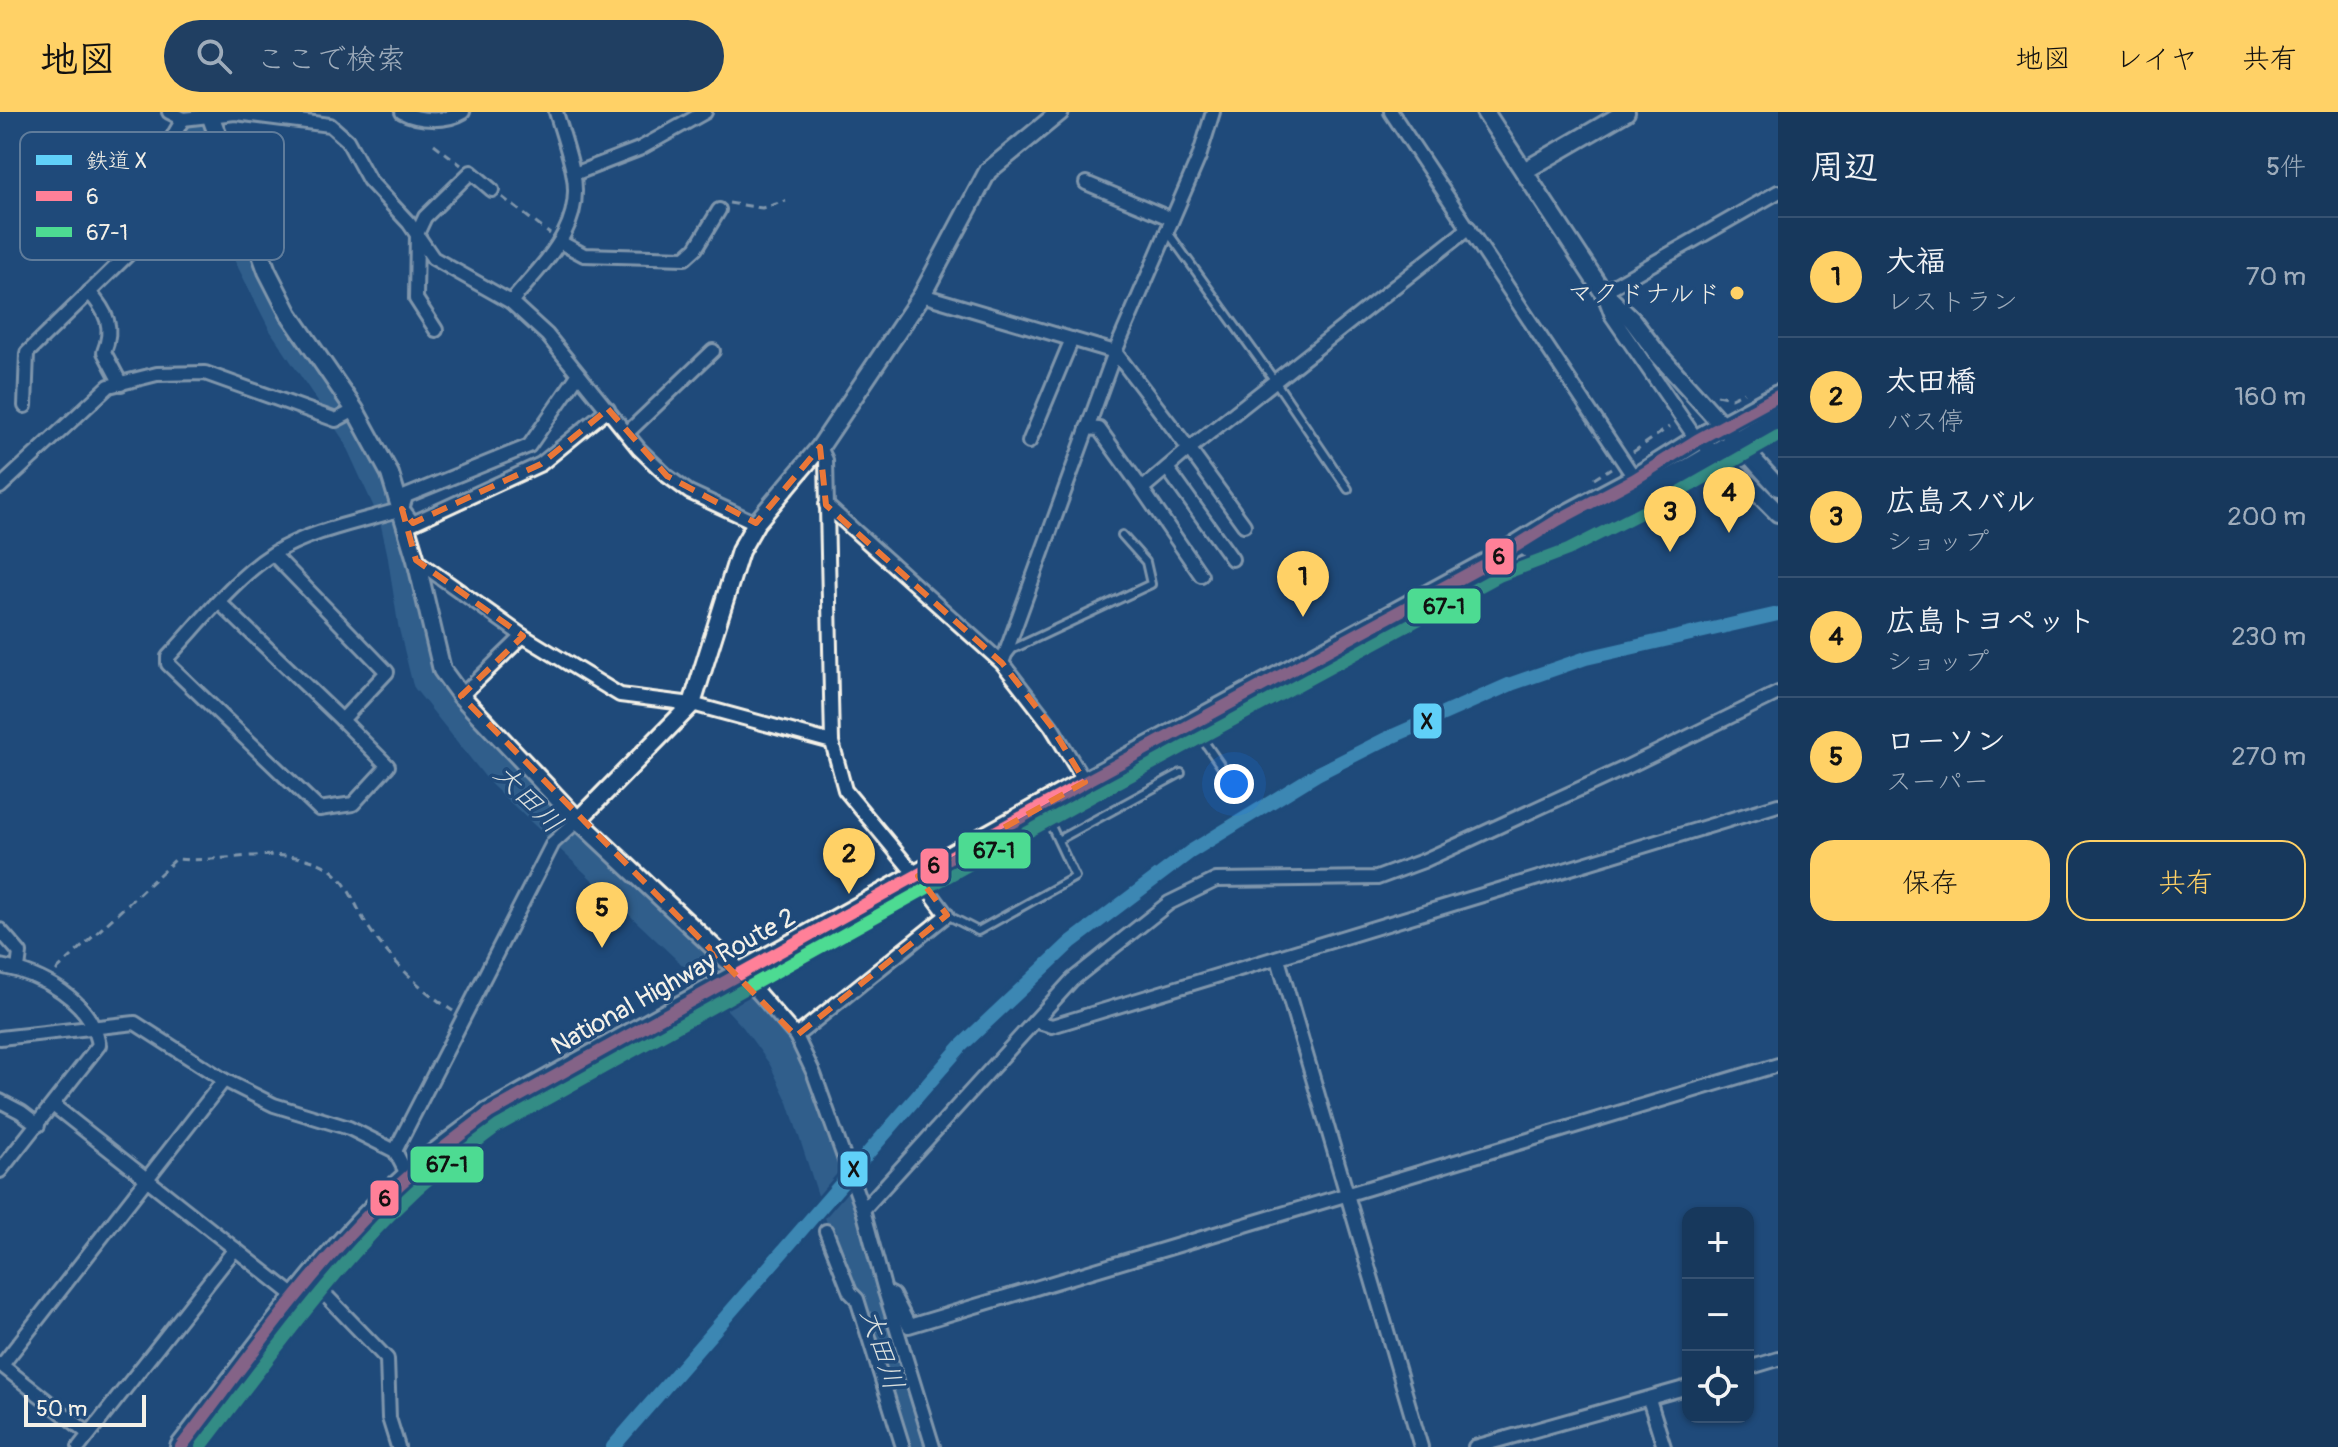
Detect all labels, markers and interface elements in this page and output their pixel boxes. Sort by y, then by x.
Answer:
search box [164,20,724,92]
icon: search [192,34,236,78]
text: 地図 [40,36,116,84]
text: ここで検索 [256,41,406,78]
text: 地図 [2015,42,2071,77]
text: レイヤ [2115,42,2198,77]
text: 共有 [2242,42,2298,77]
legend [20,132,284,260]
text: 周辺 [1810,146,1878,189]
text: 鉄道 X [86,147,147,175]
text: 5件 [2266,151,2306,183]
text: 6 [86,183,99,211]
text: 67-1 [86,219,128,247]
text: 大福 [1886,243,1946,280]
text: 1 [1831,261,1841,293]
text: 70 m [2246,261,2306,293]
place label: マクドナルド [1567,278,1721,310]
marker: マクドナルド [1728,284,1746,302]
text: レストラン [1886,286,2018,318]
text: 太田橋 [1886,363,1976,400]
text: 2 [1829,381,1843,413]
text: 160 m [2234,381,2306,413]
text: バス停 [1886,406,1964,438]
pin: 4 [1703,467,1755,533]
text: 広島スバル [1886,483,2036,520]
pin: 3 [1644,486,1696,552]
text: 3 [1829,501,1843,533]
text: 200 m [2227,501,2306,533]
text: ショップ [1886,526,1989,558]
line badge: 6 [1484,537,1515,576]
text: 6 [1493,543,1506,571]
pin: 1 [1277,551,1329,617]
line badge: 67-1 [1406,587,1482,625]
text: 67-1 [1423,593,1465,621]
text: 広島トヨペット [1886,603,2096,640]
text: 4 [1828,621,1844,653]
text: 230 m [2231,621,2306,653]
text: ショップ [1886,646,1989,678]
line badge: X [1412,702,1443,740]
text: X [1421,708,1433,736]
text: ローソン [1886,723,2006,760]
text: 5 [1829,741,1843,773]
text: 270 m [2231,741,2306,773]
water label: 大田川 [486,757,570,841]
your location [1214,764,1254,804]
text: スーパー [1886,766,1989,798]
pin: 2 [823,828,875,894]
line badge: 67-1 [957,831,1032,870]
text: 67-1 [973,837,1015,865]
button: 保存 [1810,840,2050,921]
button: 共有 [2066,840,2306,921]
line badge: 6 [919,847,950,885]
text: 6 [928,852,941,880]
pin: 5 [576,882,628,948]
street label: National Highway Route 2 [546,901,801,1063]
line badge: 67-1 [409,1145,485,1184]
line badge: X [839,1150,869,1188]
text: 67-1 [426,1151,468,1179]
text: X [848,1156,860,1184]
line badge: 6 [369,1179,400,1217]
text: 6 [379,1185,392,1213]
map controls [1682,1207,1754,1423]
button: + [1682,1207,1754,1279]
button: − [1682,1279,1754,1351]
water label: 大田川 [852,1304,911,1395]
button: locate [1682,1351,1754,1423]
scale bar [24,1391,146,1427]
text: 50 m [36,1395,87,1423]

